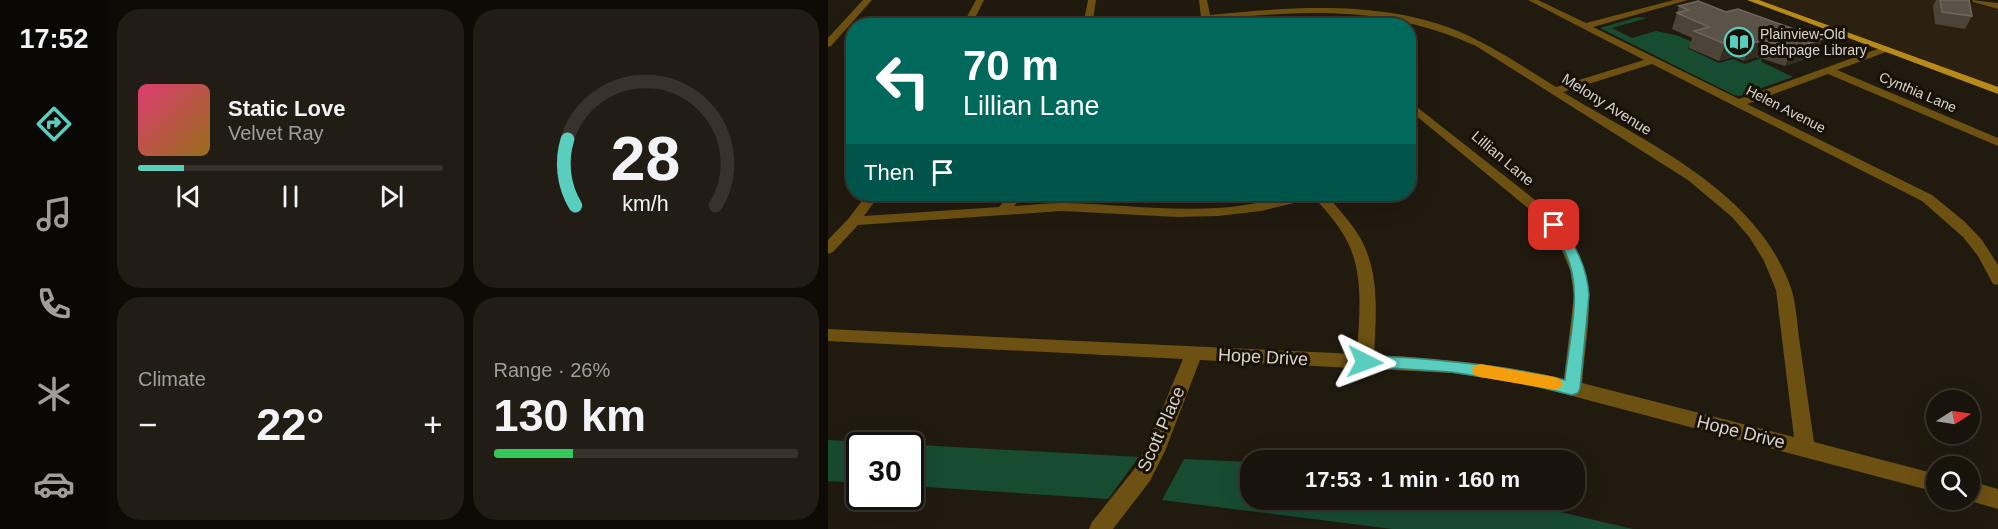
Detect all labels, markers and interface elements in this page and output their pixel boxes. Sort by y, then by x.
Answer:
text: 17:52 [19,24,89,54]
library icon: Plainview-Old Bethpage Library [1723,26,1755,58]
place label: Plainview-Old Bethpage Library [1760,26,1867,58]
icon: left [864,42,942,120]
text: 70 m [963,42,1059,89]
street label: Cynthia Lane [1877,69,1959,116]
street label: Melony Avenue [1559,70,1655,138]
street label: Helen Avenue [1744,82,1829,136]
text: Lillian Lane [963,91,1100,121]
text: Static Love [228,96,345,121]
icon: directions [33,103,75,145]
text: Velvet Ray [228,122,324,144]
text: 28 [611,124,680,193]
street label: Lillian Lane [1468,127,1538,189]
icon: arrive [926,156,959,189]
text: Then [864,160,914,185]
icon: previous [172,180,205,213]
icon: pause [274,180,307,213]
icon: next [375,180,408,213]
text: km/h [623,192,669,216]
icon: music [33,193,75,235]
pin [1528,199,1579,250]
icon: arrive [1537,208,1570,241]
icon: phone [33,283,75,325]
position arrow [1333,330,1397,394]
street label: Hope Drive [1218,345,1308,369]
text: Range · 26% [494,359,610,381]
text: Climate [138,368,206,390]
icon: climate [33,373,75,415]
street label: Scott Place [1133,383,1189,475]
text: 130 km [494,390,646,441]
north arrow [1926,390,1980,444]
map controls [1926,390,1980,510]
text: 22° [256,399,324,450]
text: − [138,406,157,443]
text: + [423,406,443,443]
street label: Hope Drive [1695,411,1787,453]
speed limit sign: 30 [846,432,924,510]
button: search [1926,456,1980,510]
icon: car [33,463,75,505]
text: 17:53 · 1 min · 160 m [1305,467,1520,492]

